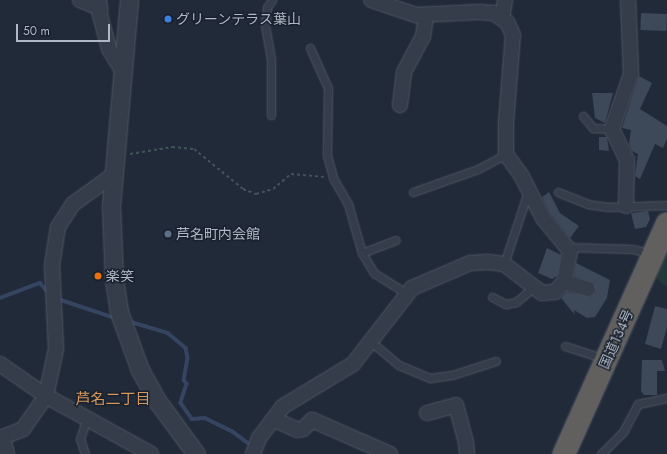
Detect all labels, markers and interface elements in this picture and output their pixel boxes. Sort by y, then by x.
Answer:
place label: グリーンテラス葉山 [176,11,302,27]
marker: グリーンテラス葉山 [163,14,173,24]
scale bar [18,16,112,42]
text: 50 m [23,22,50,40]
place label: 芦名町内会館 [176,226,260,242]
marker: 芦名町内会館 [163,229,173,239]
place label: 楽笑 [106,268,134,284]
marker: 楽笑 [93,271,103,281]
street label: 国道134号 [595,306,637,372]
district label: 芦名二丁目 [76,391,150,409]

